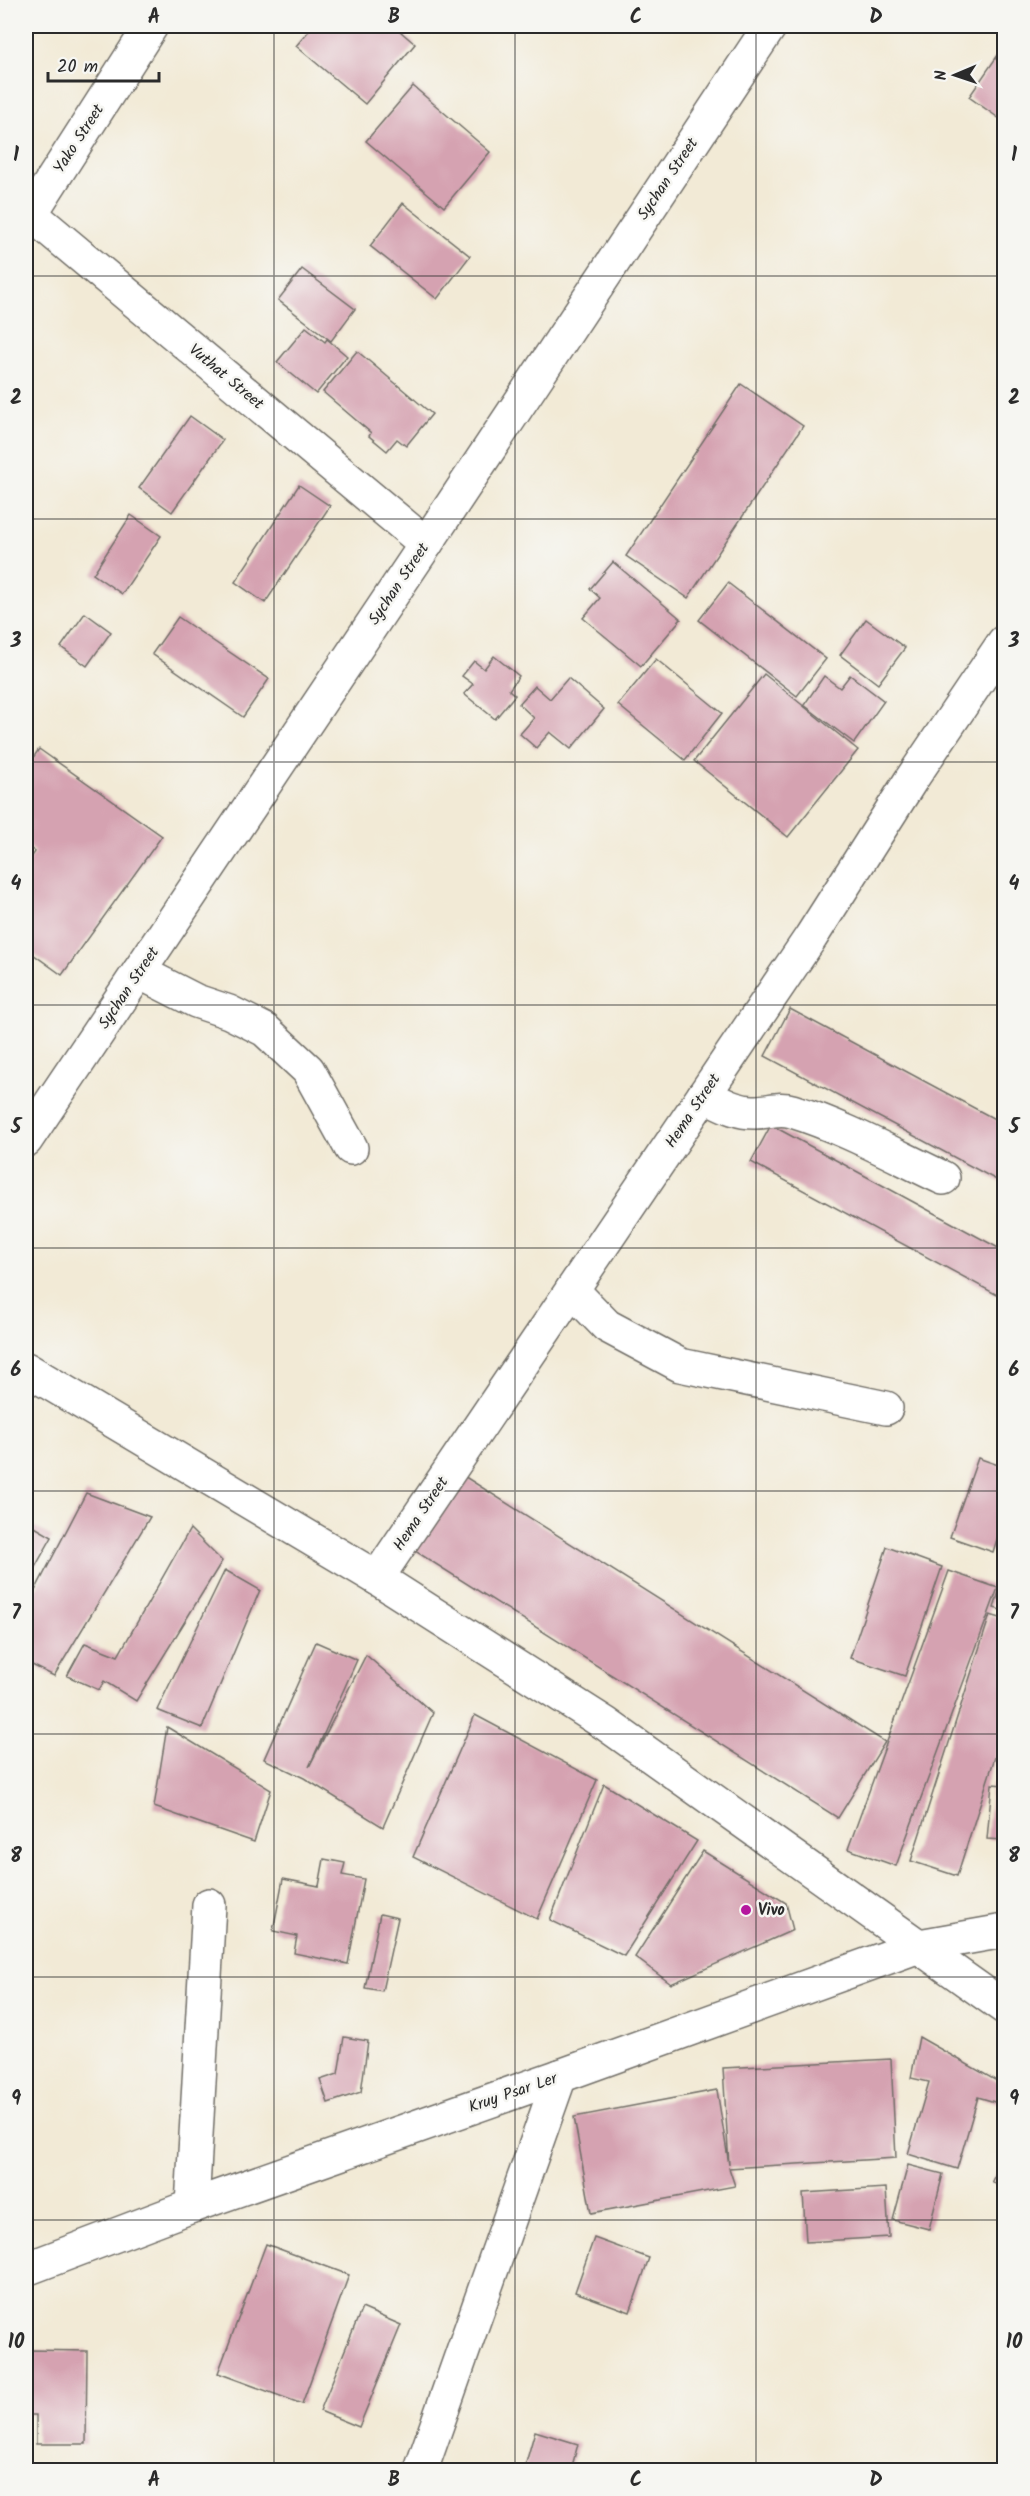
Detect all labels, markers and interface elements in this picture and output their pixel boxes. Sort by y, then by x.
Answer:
text: A [148,2,160,34]
text: B [388,2,400,34]
text: C [630,2,642,34]
text: D [869,2,883,34]
scale bar [48,45,159,83]
north arrow [925,45,985,105]
text: 20 m [57,53,98,82]
text: N [929,70,954,81]
street label: Yako Street [47,99,111,179]
street label: Sychan Street [631,132,705,225]
text: 1 [13,140,19,172]
text: 1 [1011,140,1017,172]
street label: Vuthat Street [183,338,270,417]
text: 2 [10,383,22,415]
text: 2 [1008,383,1020,415]
street label: Sychan Street [362,537,436,630]
text: 3 [10,626,22,658]
text: 3 [1008,626,1020,658]
text: 4 [11,869,22,901]
text: 4 [1009,869,1020,901]
street label: Sychan Street [92,941,166,1034]
street label: Hema Street [659,1068,728,1153]
text: 5 [10,1112,23,1144]
text: 5 [1008,1112,1021,1144]
text: 6 [11,1355,22,1387]
text: 6 [1009,1355,1020,1387]
street label: Hema Street [387,1471,456,1556]
text: 7 [11,1598,21,1630]
text: 7 [1009,1598,1019,1630]
text: 8 [10,1841,22,1873]
text: 8 [1008,1841,1020,1873]
place label: Vivo [758,1898,785,1923]
marker: Vivo [739,1903,753,1917]
street label: Kruy Psar Ler [465,2066,562,2120]
text: 9 [11,2084,21,2116]
text: 9 [1009,2084,1019,2116]
text: 10 [8,2327,25,2359]
text: 10 [1006,2327,1023,2359]
text: A [148,2465,160,2496]
text: B [388,2465,400,2496]
text: C [630,2465,642,2496]
text: D [869,2465,883,2496]

